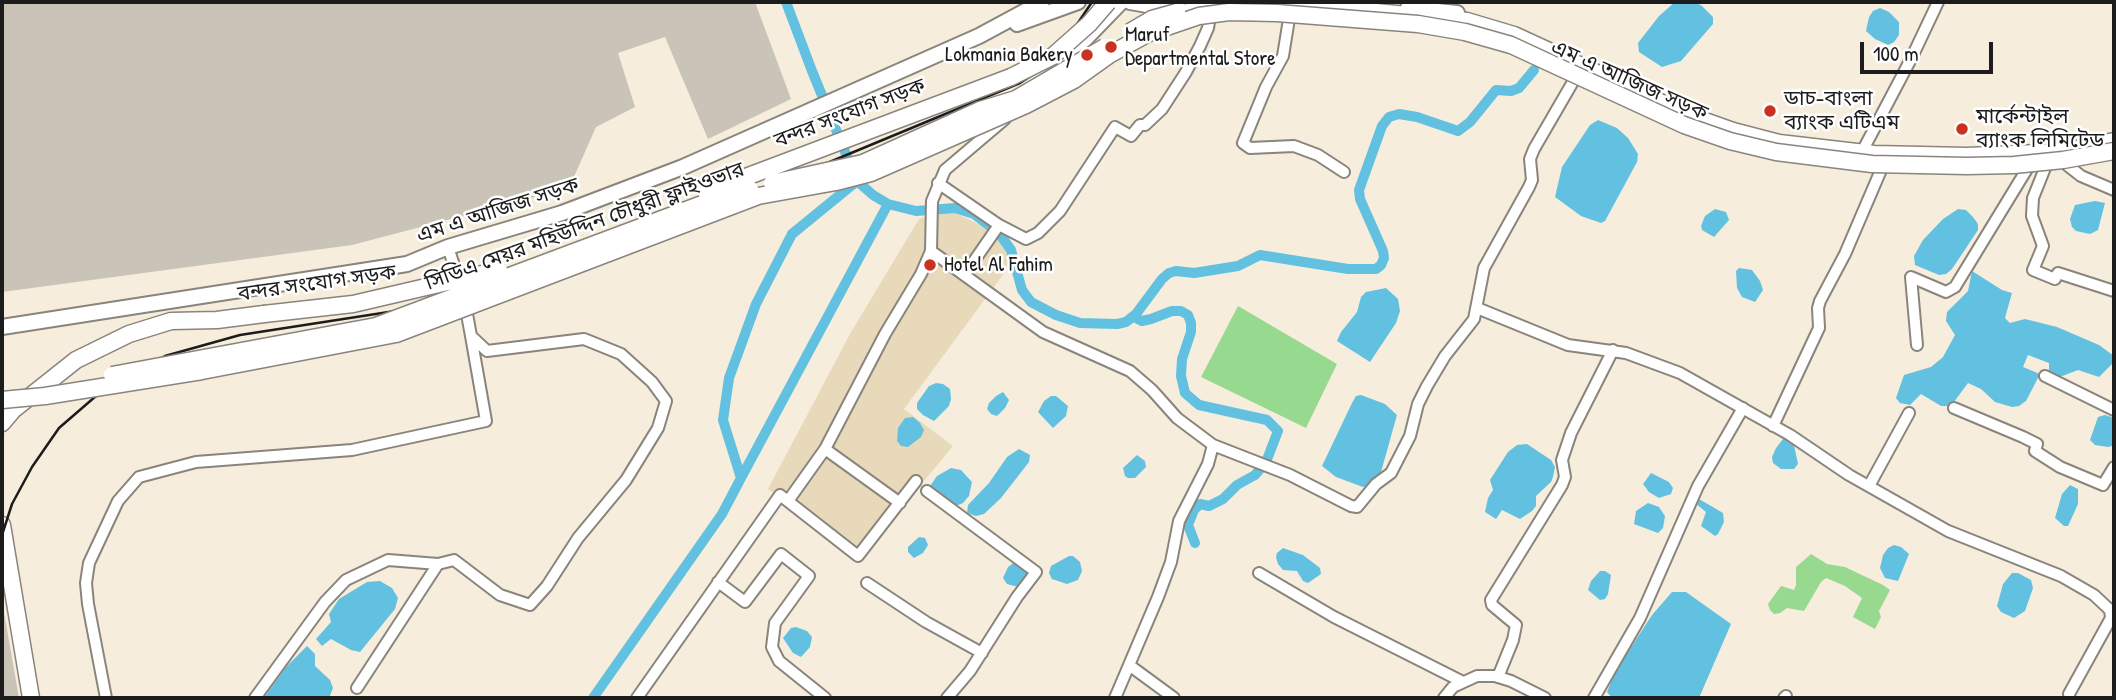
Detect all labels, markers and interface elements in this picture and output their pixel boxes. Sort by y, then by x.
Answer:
place label: Maruf Departmental Store [1125,22,1276,72]
scale bar [1864,28,1997,72]
street label: এম এ আজিজ সড়ক [1547,35,1711,127]
marker: Maruf Departmental Store [1103,39,1119,55]
text: 100 m [1873,39,1919,68]
place label: Lokmania Bakery [945,42,1073,68]
marker: Lokmania Bakery [1079,47,1095,63]
street label: বন্দর সংযোগ সড়ক [771,74,929,154]
place label: ডাচ-বাংলা ব্যাংক এটিএম [1784,86,1899,136]
marker: ডাচ-বাংলা ব্যাংক এটিএম [1762,103,1778,119]
place label: মার্কেন্টাইল ব্যাংক লিমিটেড [1976,104,2104,154]
marker: মার্কেন্টাইল ব্যাংক লিমিটেড [1954,121,1970,137]
street label: সিডিএ মেয়র মহিউদ্দিন চৌধুরী ফ্লাইওভার [422,157,748,297]
street label: এম এ আজিজ সড়ক [414,173,582,249]
place label: Hotel Al Fahim [944,252,1053,278]
marker: Hotel Al Fahim [922,257,938,273]
street label: বন্দর সংযোগ সড়ক [236,260,398,308]

